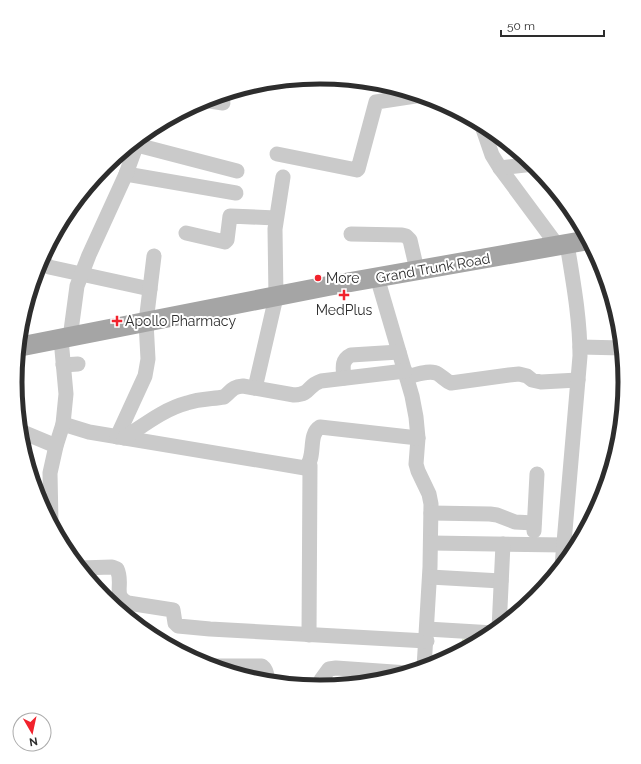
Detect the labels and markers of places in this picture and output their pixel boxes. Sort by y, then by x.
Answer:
place label: More [326,270,359,286]
marker: More [313,273,323,283]
marker: MedPlus [339,290,349,300]
place label: MedPlus [316,302,373,318]
place label: Apollo Pharmacy [125,313,236,329]
marker: Apollo Pharmacy [112,316,122,326]

